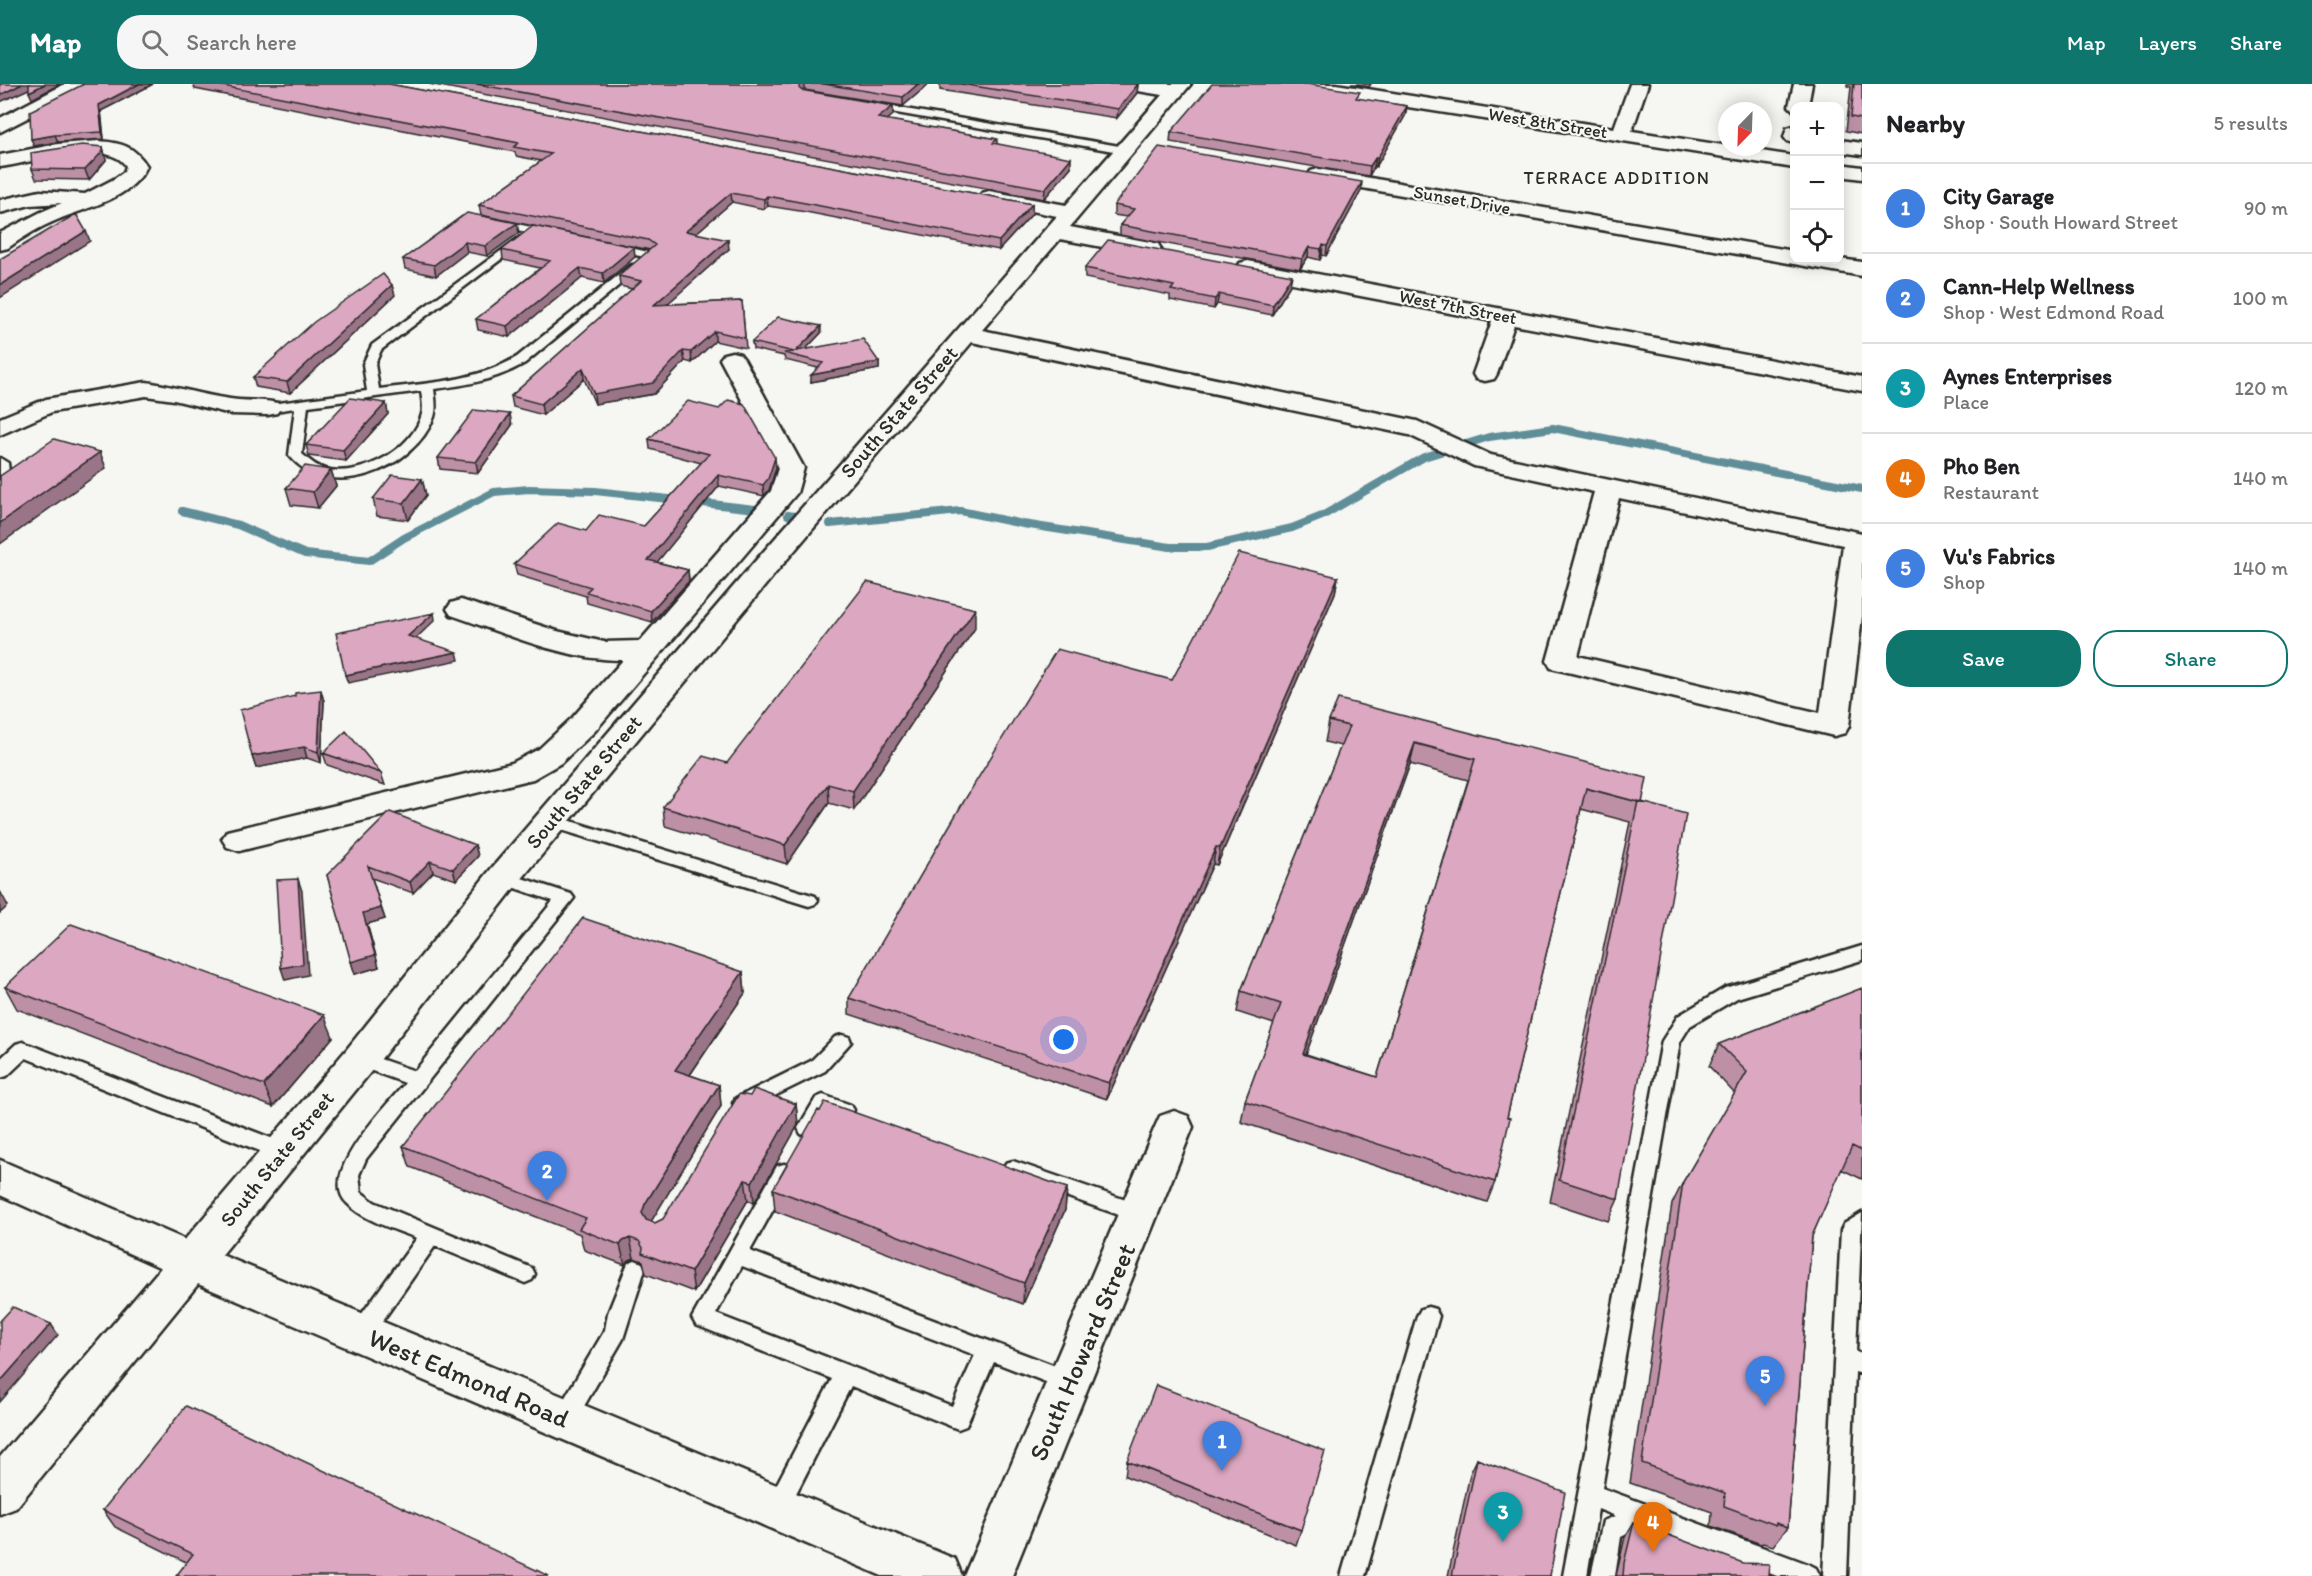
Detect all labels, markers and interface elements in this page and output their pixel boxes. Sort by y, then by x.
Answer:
search box [117,15,537,69]
text: Map [30,25,81,59]
icon: search [138,26,171,59]
text: Search here [186,29,297,56]
text: Map [2067,30,2106,55]
text: Layers [2139,30,2197,55]
text: Share [2230,30,2282,55]
north arrow [1718,102,1772,156]
map controls [1790,102,1844,264]
button: + [1790,102,1844,156]
street label: West 8th Street [1487,103,1609,143]
text: Nearby [1886,107,1965,139]
text: 5 results [2214,111,2288,135]
button: − [1790,156,1844,210]
district label: TERRACE ADDITION [1524,167,1710,189]
street label: Sunset Drive [1412,181,1512,219]
text: City Garage [1943,183,2054,210]
text: 1 [1901,196,1910,220]
text: 90 m [2244,196,2288,220]
button: locate [1790,210,1844,264]
text: Shop · South Howard Street [1943,210,2178,234]
text: Cann-Help Wellness [1943,273,2135,300]
street label: West 7th Street [1397,285,1519,329]
text: 2 [1900,286,1911,310]
text: 100 m [2233,286,2288,310]
text: Shop · West Edmond Road [1943,300,2164,324]
street label: South State Street [835,341,963,483]
text: Aynes Enterprises [1943,363,2112,390]
text: 3 [1900,376,1911,400]
text: 120 m [2235,376,2288,400]
text: Place [1943,390,1989,414]
text: Pho Ben [1943,453,2020,480]
text: 4 [1899,466,1912,490]
text: 140 m [2233,466,2288,490]
text: Restaurant [1943,480,2039,504]
text: Vu's Fabrics [1943,543,2055,570]
text: 5 [1900,556,1911,580]
text: 140 m [2233,556,2288,580]
text: Shop [1943,570,1985,594]
button: Save [1886,630,2081,687]
button: Share [2093,630,2288,687]
street label: South State Street [520,710,647,854]
your location [1049,1025,1078,1054]
street label: South State Street [214,1086,339,1231]
pin: 2 [528,1152,566,1201]
street label: South Howard Street [1022,1238,1142,1465]
street label: West Edmond Road [364,1321,575,1435]
pin: 5 [1746,1356,1784,1406]
pin: 1 [1202,1422,1242,1471]
pin: 3 [1484,1492,1522,1542]
pin: 4 [1634,1502,1672,1552]

